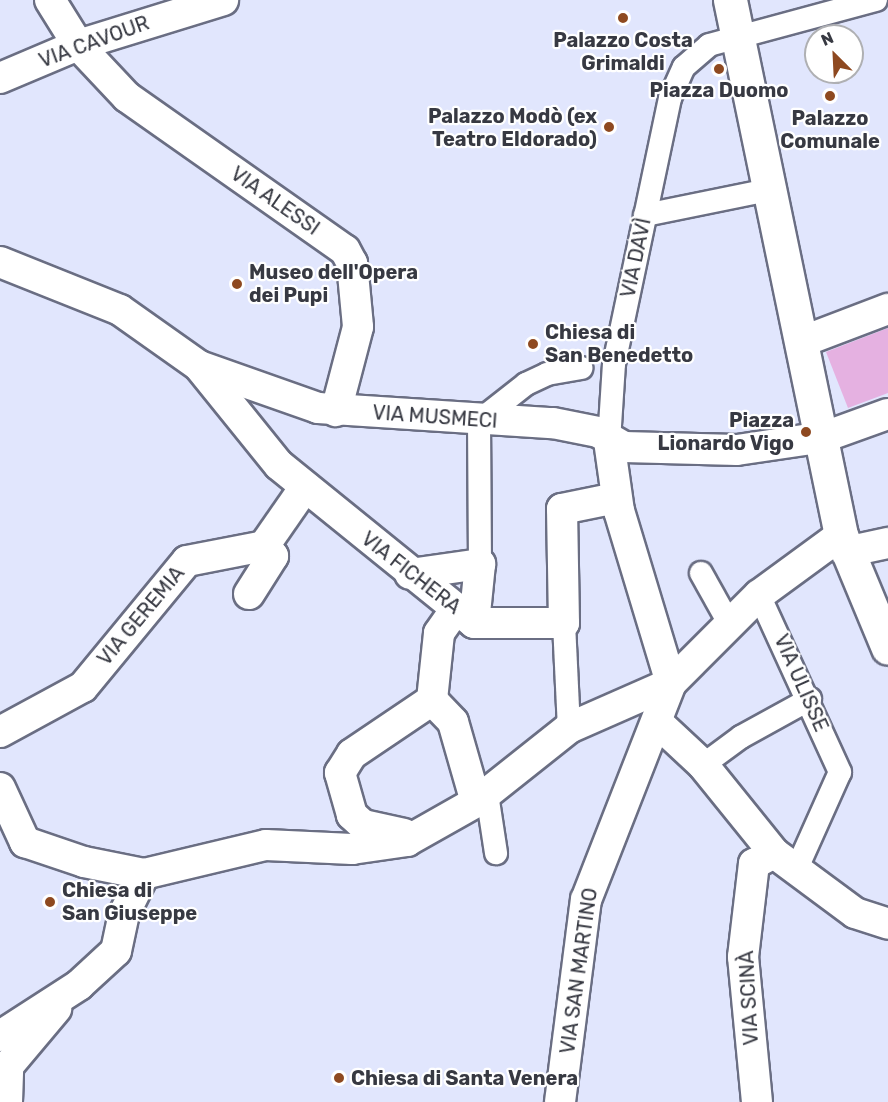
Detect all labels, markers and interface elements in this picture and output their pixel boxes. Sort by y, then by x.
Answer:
street label: VIA CAVOUR [35,11,153,73]
marker: Palazzo Costa Grimaldi [616,11,630,25]
north arrow [804,24,864,84]
place label: Palazzo Costa Grimaldi [553,28,693,75]
text: N [818,28,836,50]
marker: Piazza Duomo [712,62,726,76]
place label: Piazza Duomo [649,78,789,102]
marker: Palazzo Comunale [823,89,837,103]
place label: Palazzo Modò (ex Teatro Eldorado) [428,104,597,151]
place label: Palazzo Comunale [780,106,880,153]
marker: Palazzo Modò (ex Teatro Eldorado) [602,120,616,134]
street label: VIA ALESSI [226,161,324,241]
street label: VIA DAVÌ [616,216,656,300]
place label: Museo dell'Opera dei Pupi [249,260,418,307]
marker: Museo dell'Opera dei Pupi [230,277,244,291]
place label: Chiesa di San Benedetto [545,320,693,367]
marker: Chiesa di San Benedetto [526,337,540,351]
street label: VIA MUSMECI [371,401,499,433]
place label: Piazza Lionardo Vigo [657,408,794,455]
marker: Piazza Lionardo Vigo [799,425,813,439]
street label: VIA FICHERA [356,527,466,619]
street label: VIA GEREMIA [92,561,190,671]
street label: VIA ULISSE [769,630,833,736]
place label: Chiesa di San Giuseppe [62,879,197,926]
street label: VIA SAN MARTINO [555,886,603,1056]
marker: Chiesa di San Giuseppe [43,895,57,909]
street label: VIA SCINÀ [735,950,763,1046]
place label: Chiesa di Santa Venera [351,1066,579,1090]
marker: Chiesa di Santa Venera [332,1071,346,1085]

